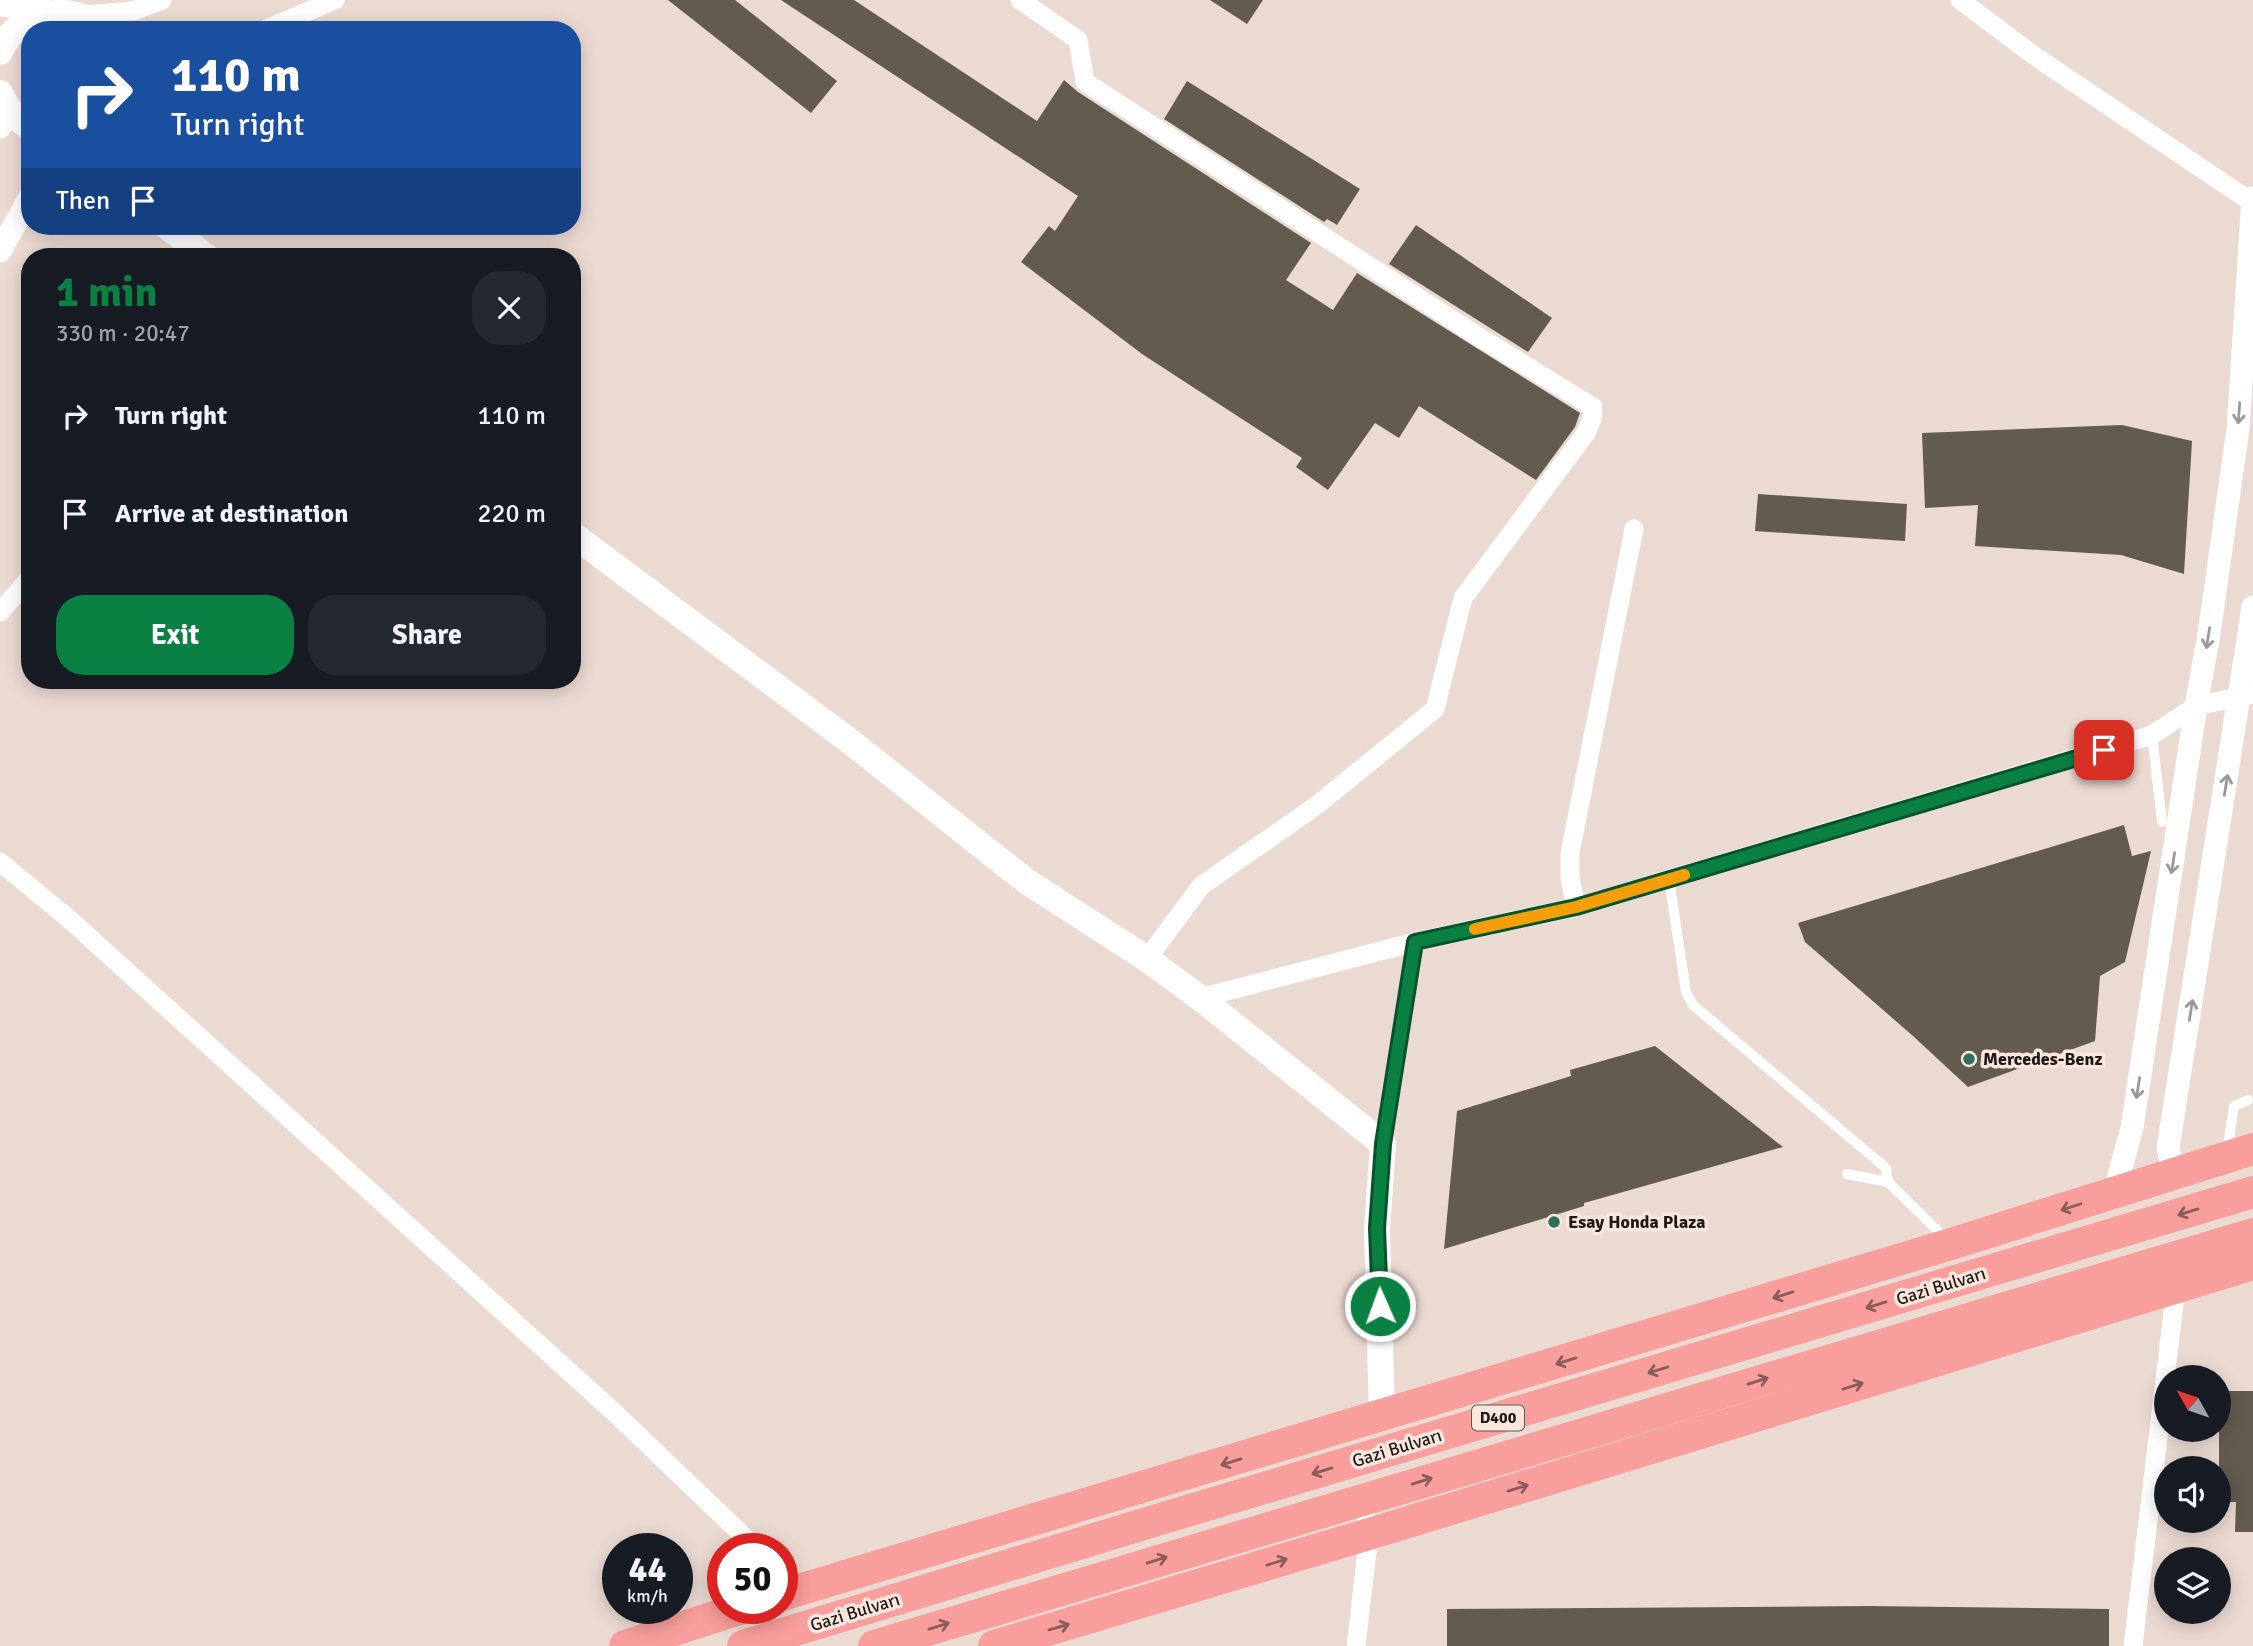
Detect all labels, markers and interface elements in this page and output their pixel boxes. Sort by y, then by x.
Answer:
text: 110 m [171,45,301,105]
icon: right [56,49,147,140]
text: Turn right [171,105,304,144]
icon: arrive [124,182,162,220]
text: Then [56,185,110,217]
text: 1 min [56,267,157,318]
button: close [472,271,546,345]
text: 330 m · 20:47 [56,319,190,348]
icon: right [56,397,94,435]
text: Turn right [115,400,227,432]
text: 110 m [477,400,546,432]
one-way arrow [2232,401,2245,423]
icon: arrive [56,495,94,533]
text: Arrive at destination [115,498,348,530]
text: 220 m [477,498,546,530]
button: Exit [56,595,294,675]
button: Share [308,595,546,675]
one-way arrow [2201,626,2214,649]
pin [2074,720,2134,780]
icon: arrive [2085,731,2123,769]
one-way arrow [2220,774,2233,797]
one-way arrow [2166,851,2179,874]
one-way arrow [2184,999,2197,1022]
place label: Mercedes-Benz [1983,1048,2102,1070]
marker: Mercedes-Benz [1961,1051,1977,1067]
one-way arrow [2131,1076,2144,1099]
one-way arrow [2061,1202,2083,1214]
one-way arrow [2177,1206,2199,1219]
place label: Esay Honda Plaza [1568,1211,1706,1233]
marker: Esay Honda Plaza [1546,1214,1562,1230]
street label: Gazi Bulvarı [1894,1262,1988,1310]
position arrow [1343,1269,1417,1343]
one-way arrow [1773,1290,1795,1303]
one-way arrow [1865,1300,1887,1313]
one-way arrow [1555,1356,1577,1369]
one-way arrow [1647,1365,1669,1378]
north arrow [2154,1365,2231,1442]
map controls [2154,1365,2231,1624]
one-way arrow [1746,1374,1768,1387]
one-way arrow [1842,1379,1864,1392]
road number: D400 [1472,1406,1524,1430]
street label: Gazi Bulvarı [1350,1424,1444,1472]
one-way arrow [1220,1456,1242,1469]
button: sound [2154,1456,2231,1533]
one-way arrow [1312,1465,1334,1478]
one-way arrow [1411,1473,1433,1486]
one-way arrow [1507,1481,1529,1494]
speed limit sign: 50 [707,1533,798,1624]
button: layers [2154,1547,2231,1624]
text: 44 [629,1548,666,1591]
one-way arrow [1146,1552,1168,1565]
one-way arrow [1266,1554,1288,1567]
text: km/h [627,1585,668,1607]
street label: Gazi Bulvarı [808,1588,902,1636]
one-way arrow [928,1619,950,1632]
one-way arrow [1047,1620,1070,1633]

